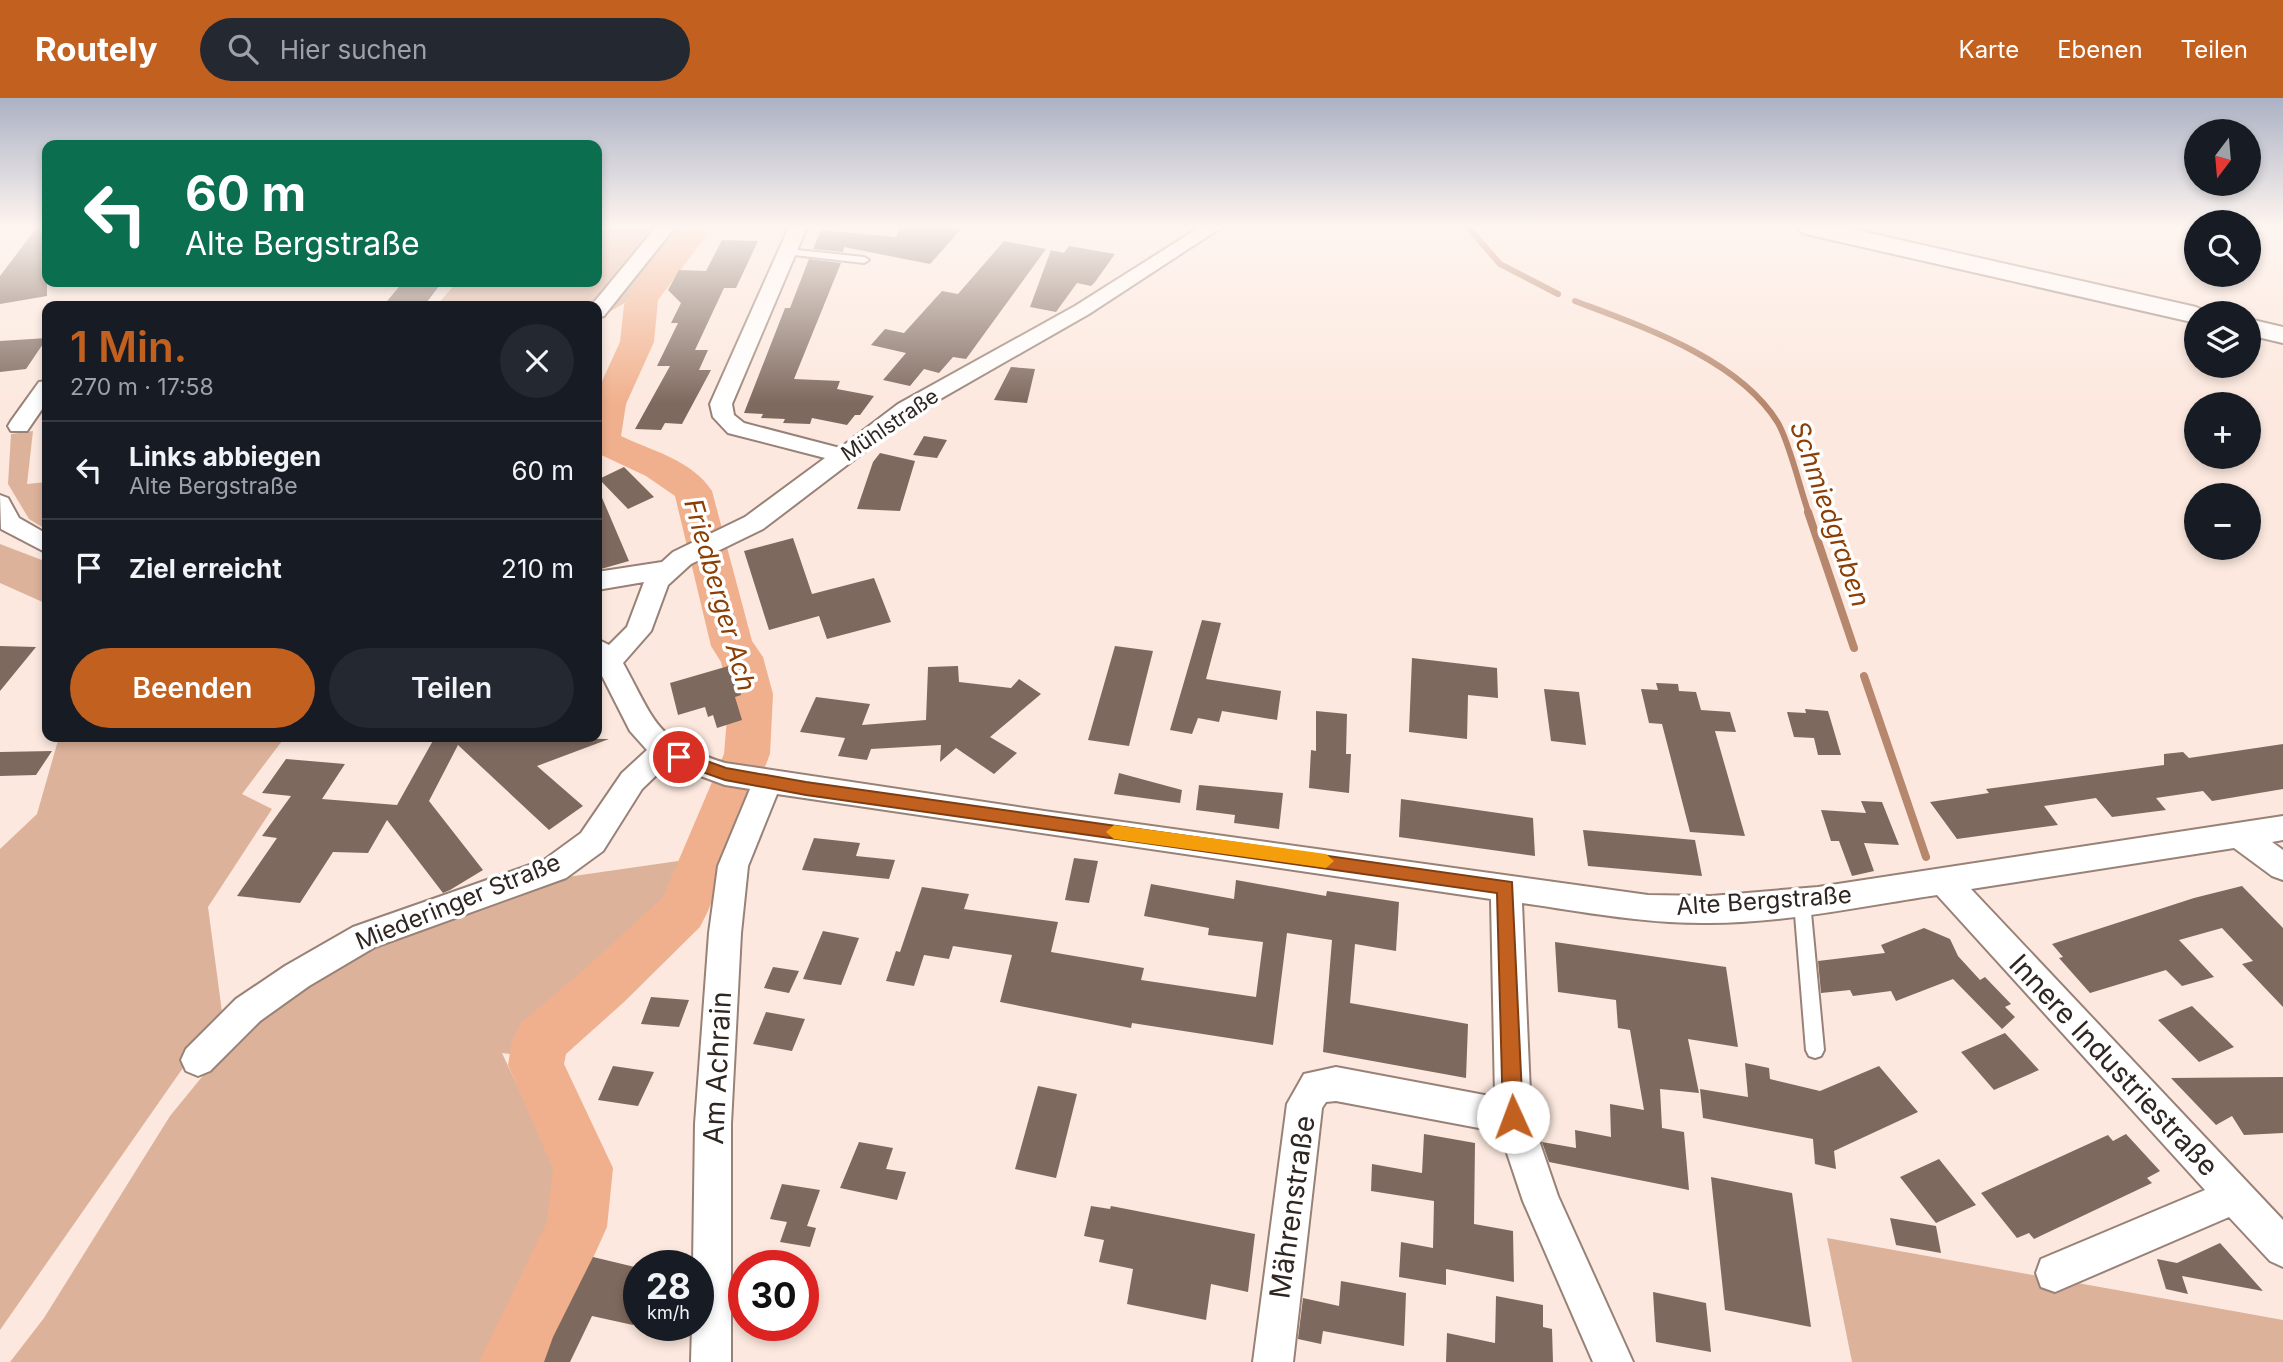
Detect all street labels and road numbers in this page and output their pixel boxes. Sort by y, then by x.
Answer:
street label: Mühlstraße [836,383,943,466]
street label: Miederinger Straße [351,847,565,956]
street label: Alte Bergstraße [1675,880,1853,921]
street label: Innere Industriestraße [2002,947,2226,1183]
street label: Am Achrain [696,991,738,1145]
street label: Mährenstraße [1262,1113,1322,1301]

